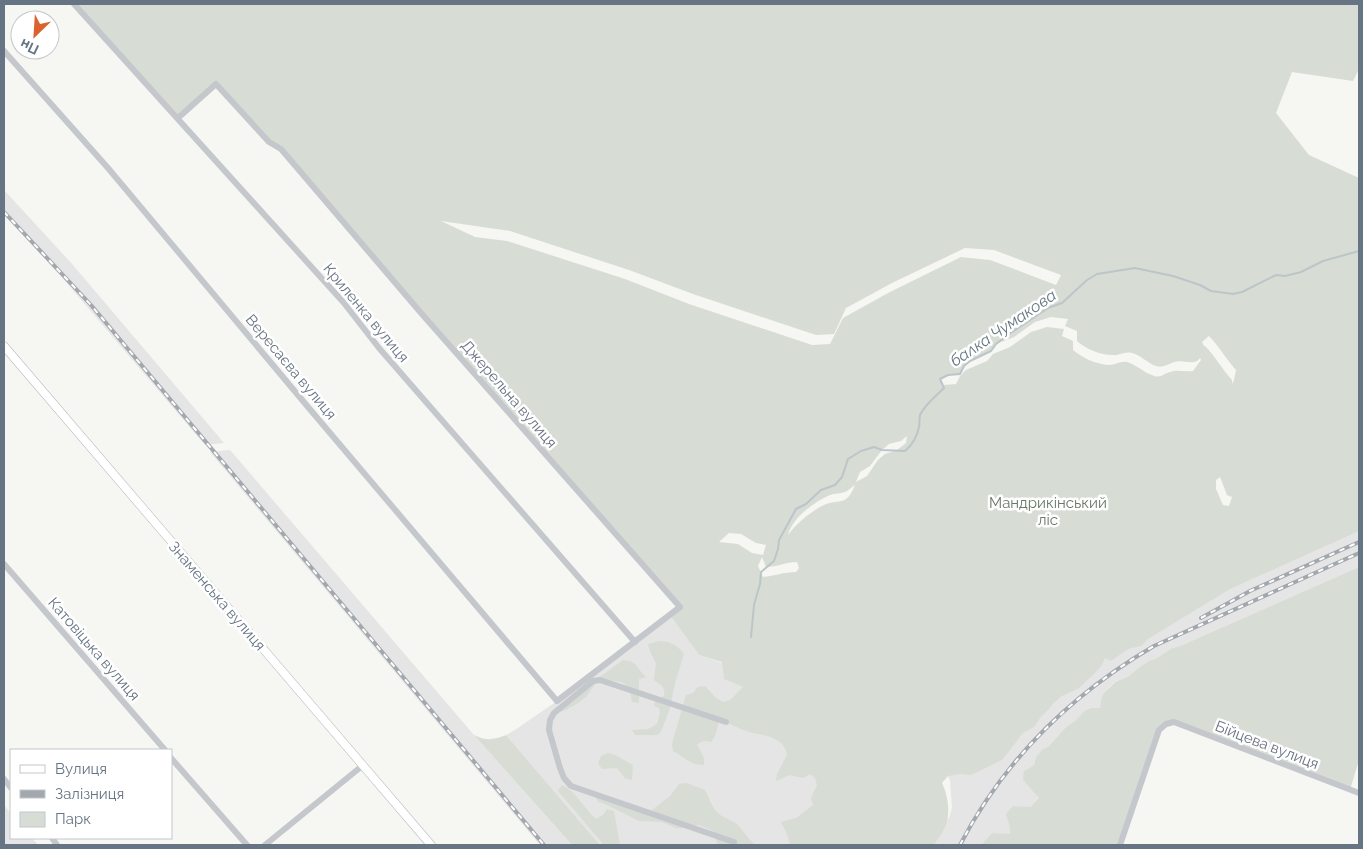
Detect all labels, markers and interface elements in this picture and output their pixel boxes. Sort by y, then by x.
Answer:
north arrow [10,10,60,60]
text: Пн [18,36,41,58]
street label: Криленка вулиця [319,260,413,366]
water label: балка Чумакова [946,285,1060,371]
street label: Вересаєва вулиця [242,311,340,423]
street label: Джерельна вулиця [457,337,561,451]
park label: Мандрикінський ліс [989,494,1107,529]
street label: Знаменська вулиця [165,538,269,654]
street label: Катовіцька вулиця [44,594,144,704]
street label: Бійцева вулиця [1213,717,1321,773]
legend [10,749,172,839]
text: Вулиця [55,760,107,778]
text: Залізниця [55,785,124,803]
text: Парк [55,810,91,828]

